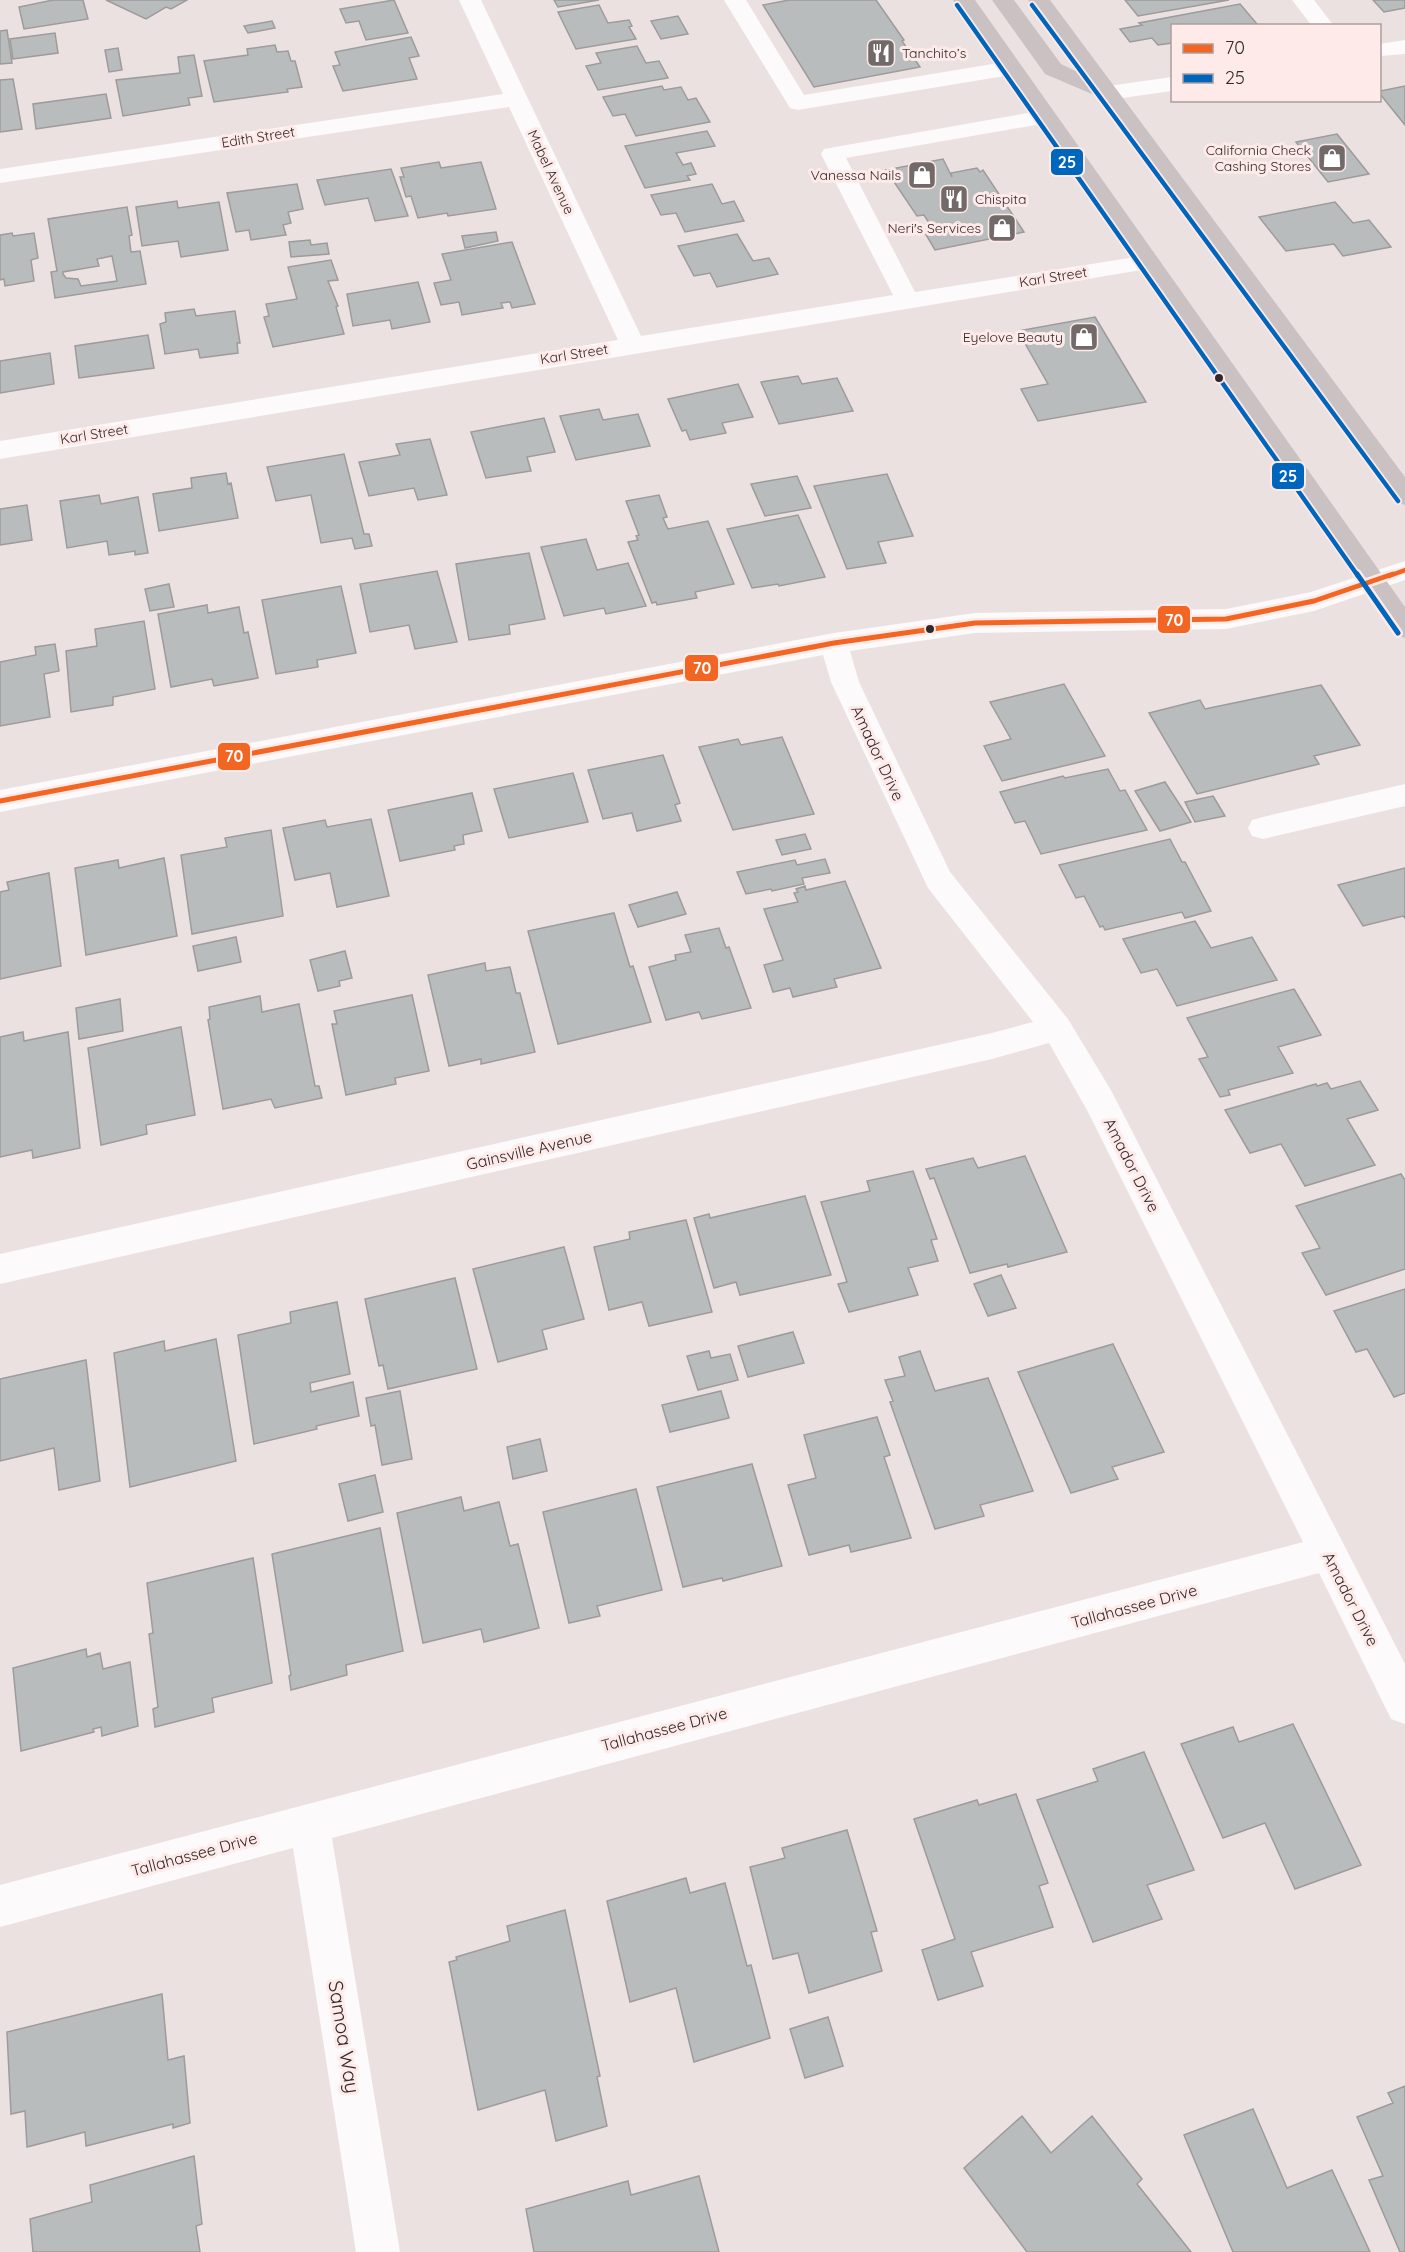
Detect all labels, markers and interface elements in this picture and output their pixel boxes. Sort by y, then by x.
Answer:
legend [1171,24,1381,102]
text: 70 [1225,36,1245,59]
restaurant icon: Tanchito’s [865,37,897,69]
place label: Tanchito’s [902,44,966,62]
text: 25 [1225,66,1245,89]
street label: Edith Street [220,122,296,152]
street label: Mabel Avenue [524,127,579,217]
place label: California Check Cashing Stores [1206,141,1311,175]
shop icon: California Check Cashing Stores [1316,142,1348,174]
line badge: 25 [1050,148,1084,176]
text: 25 [1058,152,1076,172]
shop icon: Vanessa Nails [906,159,938,191]
place label: Vanessa Nails [810,166,901,184]
restaurant icon: Chispita [938,183,970,215]
place label: Chispita [975,190,1026,208]
shop icon: Neri's Services [986,212,1018,244]
place label: Neri's Services [887,219,981,237]
street label: Karl Street [1018,263,1089,291]
shop icon: Eyelove Beauty [1068,321,1100,353]
place label: Eyelove Beauty [963,328,1063,346]
street label: Karl Street [539,340,610,368]
unlabelled marker [1213,372,1225,384]
street label: Karl Street [59,420,130,448]
line badge: 25 [1271,462,1305,490]
text: 25 [1279,466,1297,486]
line badge: 70 [1157,605,1191,634]
text: 70 [1165,610,1183,630]
unlabelled marker [924,623,936,635]
line badge: 70 [684,654,719,682]
text: 70 [693,658,711,678]
street label: Amador Drive [847,702,909,804]
line badge: 70 [217,742,251,771]
text: 70 [225,746,243,766]
street label: Amador Drive [1100,1115,1164,1215]
street label: Gainsville Avenue [464,1126,594,1174]
street label: Amador Drive [1319,1549,1383,1649]
street label: Tallahassee Drive [1069,1580,1199,1632]
street label: Tallahassee Drive [599,1703,729,1755]
street label: Tallahassee Drive [129,1828,259,1880]
street label: Samoa Way [323,1979,366,2095]

